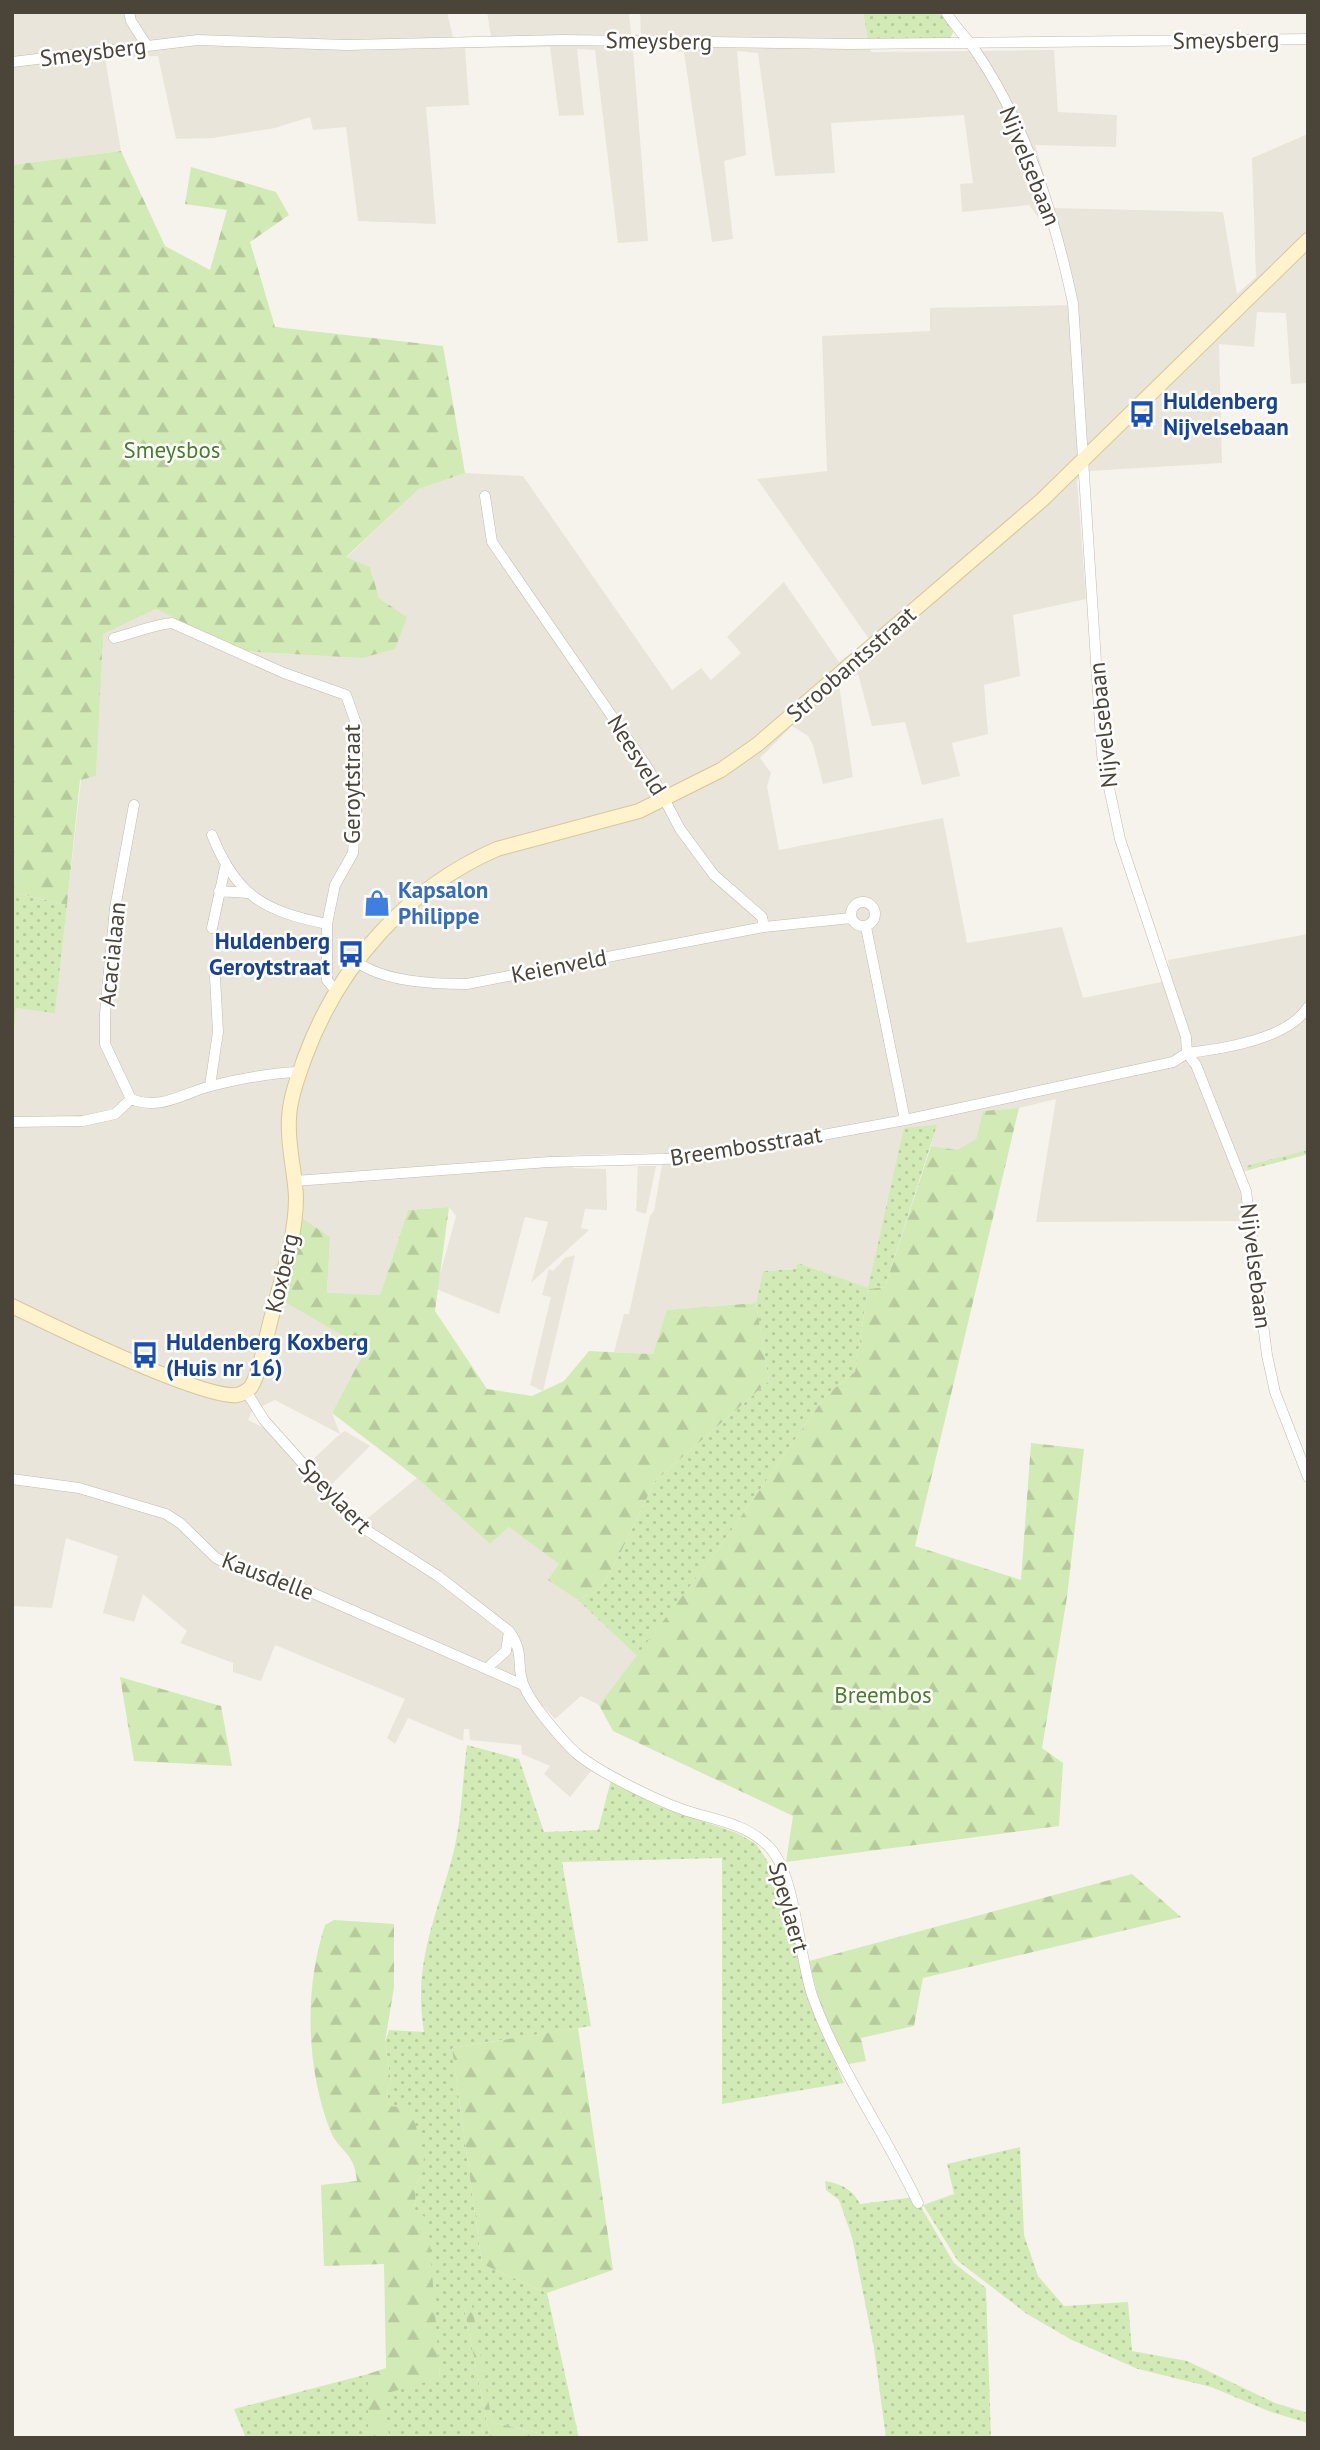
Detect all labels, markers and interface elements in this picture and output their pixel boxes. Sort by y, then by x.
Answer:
street label: Smeysberg [1172,24,1280,55]
street label: Smeysberg [605,25,713,56]
street label: Smeysberg [38,31,148,72]
street label: Nijvelsebaan [993,102,1068,230]
place label: Huldenberg Nijvelsebaan [1163,386,1289,441]
bus stop icon: Huldenberg Nijvelsebaan [1127,399,1157,429]
park label: Smeysbos [124,435,220,464]
street label: Stroobantsstraat [780,599,922,728]
street label: Nijvelsebaan [1081,661,1124,789]
street label: Neesveld [601,709,674,801]
street label: Geroytstraat [337,724,366,844]
place label: Kapsalon Philippe [398,875,488,930]
shop icon: Kapsalon Philippe [362,888,392,918]
street label: Acacialaan [92,900,131,1008]
place label: Huldenberg Geroytstraat [209,926,330,981]
bus stop icon: Huldenberg Geroytstraat [336,939,366,969]
street label: Keienveld [509,942,609,989]
street label: Breembosstraat [668,1119,824,1172]
street label: Nijvelsebaan [1234,1202,1279,1330]
street label: Koxberg [258,1230,305,1316]
place label: Huldenberg Koxberg (Huis nr 16) [166,1327,368,1382]
bus stop icon: Huldenberg Koxberg (Huis nr 16) [130,1340,160,1370]
street label: Speylaert [293,1452,378,1539]
street label: Kausdelle [218,1545,318,1606]
park label: Breembos [834,1680,932,1709]
street label: Speylaert [763,1858,816,1956]

